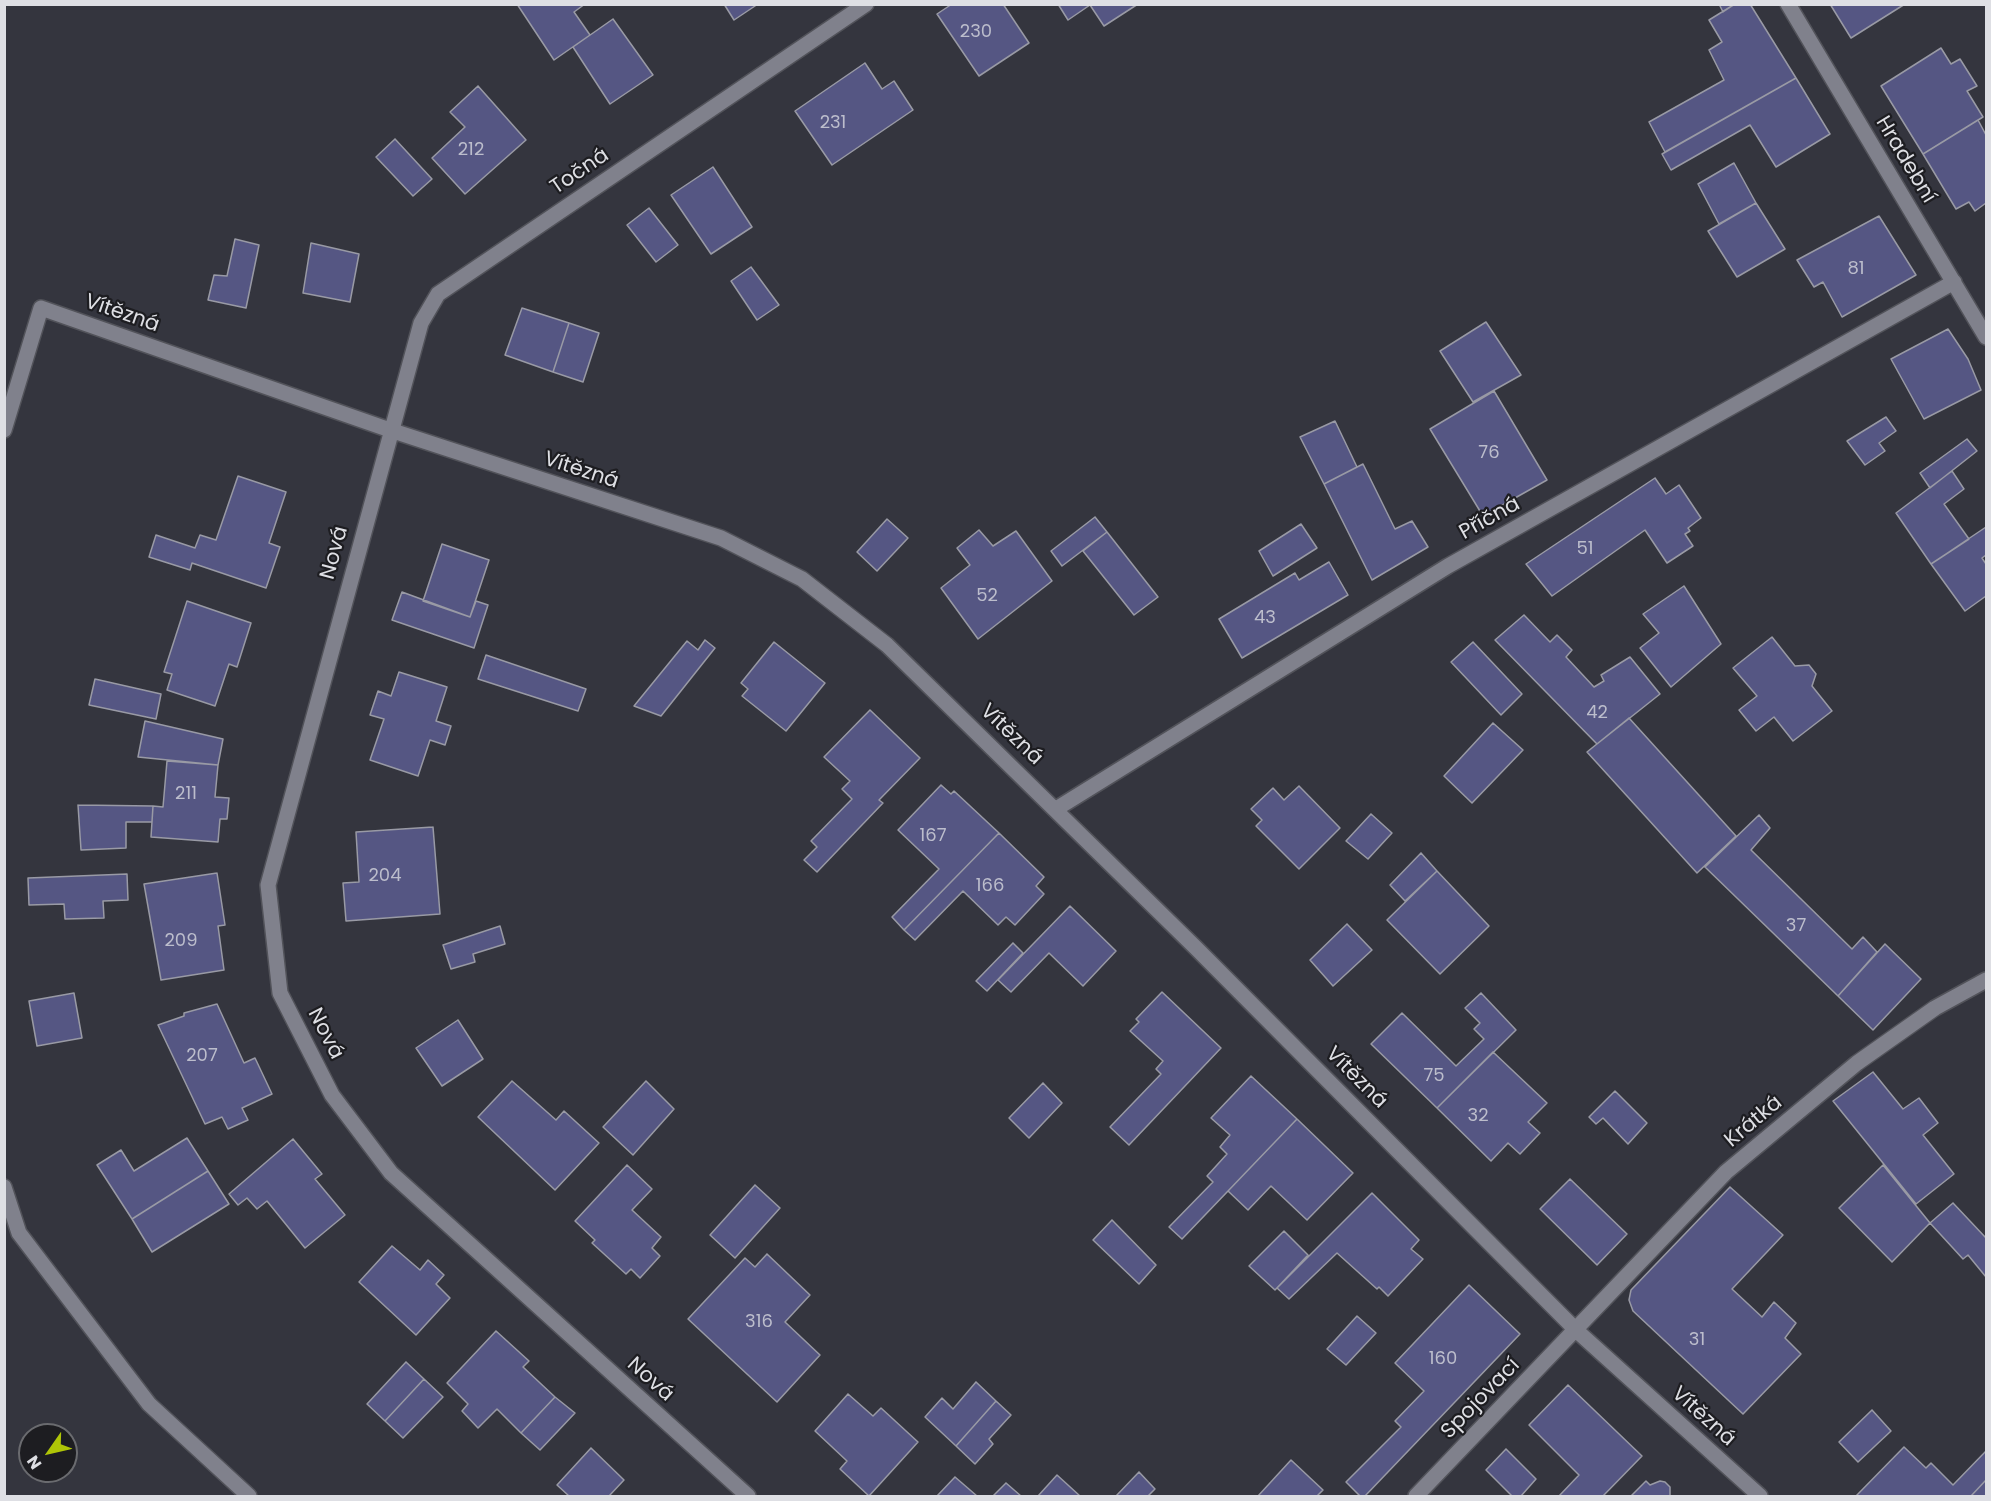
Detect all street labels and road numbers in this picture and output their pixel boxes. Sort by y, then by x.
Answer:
street label: Hradební [1869,112,1941,208]
street label: Točná [546,143,614,201]
street label: Vítězná [81,290,163,338]
street label: Vítězná [540,447,622,495]
street label: Příčná [1455,492,1525,546]
street label: Nová [316,524,354,582]
street label: Vítězná [974,699,1048,771]
street label: Nová [301,1004,349,1064]
street label: Vítězná [1320,1042,1392,1114]
street label: Krátká [1720,1091,1788,1153]
street label: Nová [621,1353,679,1407]
street label: Spojovací [1436,1353,1526,1445]
street label: Vítězná [1666,1382,1740,1452]

